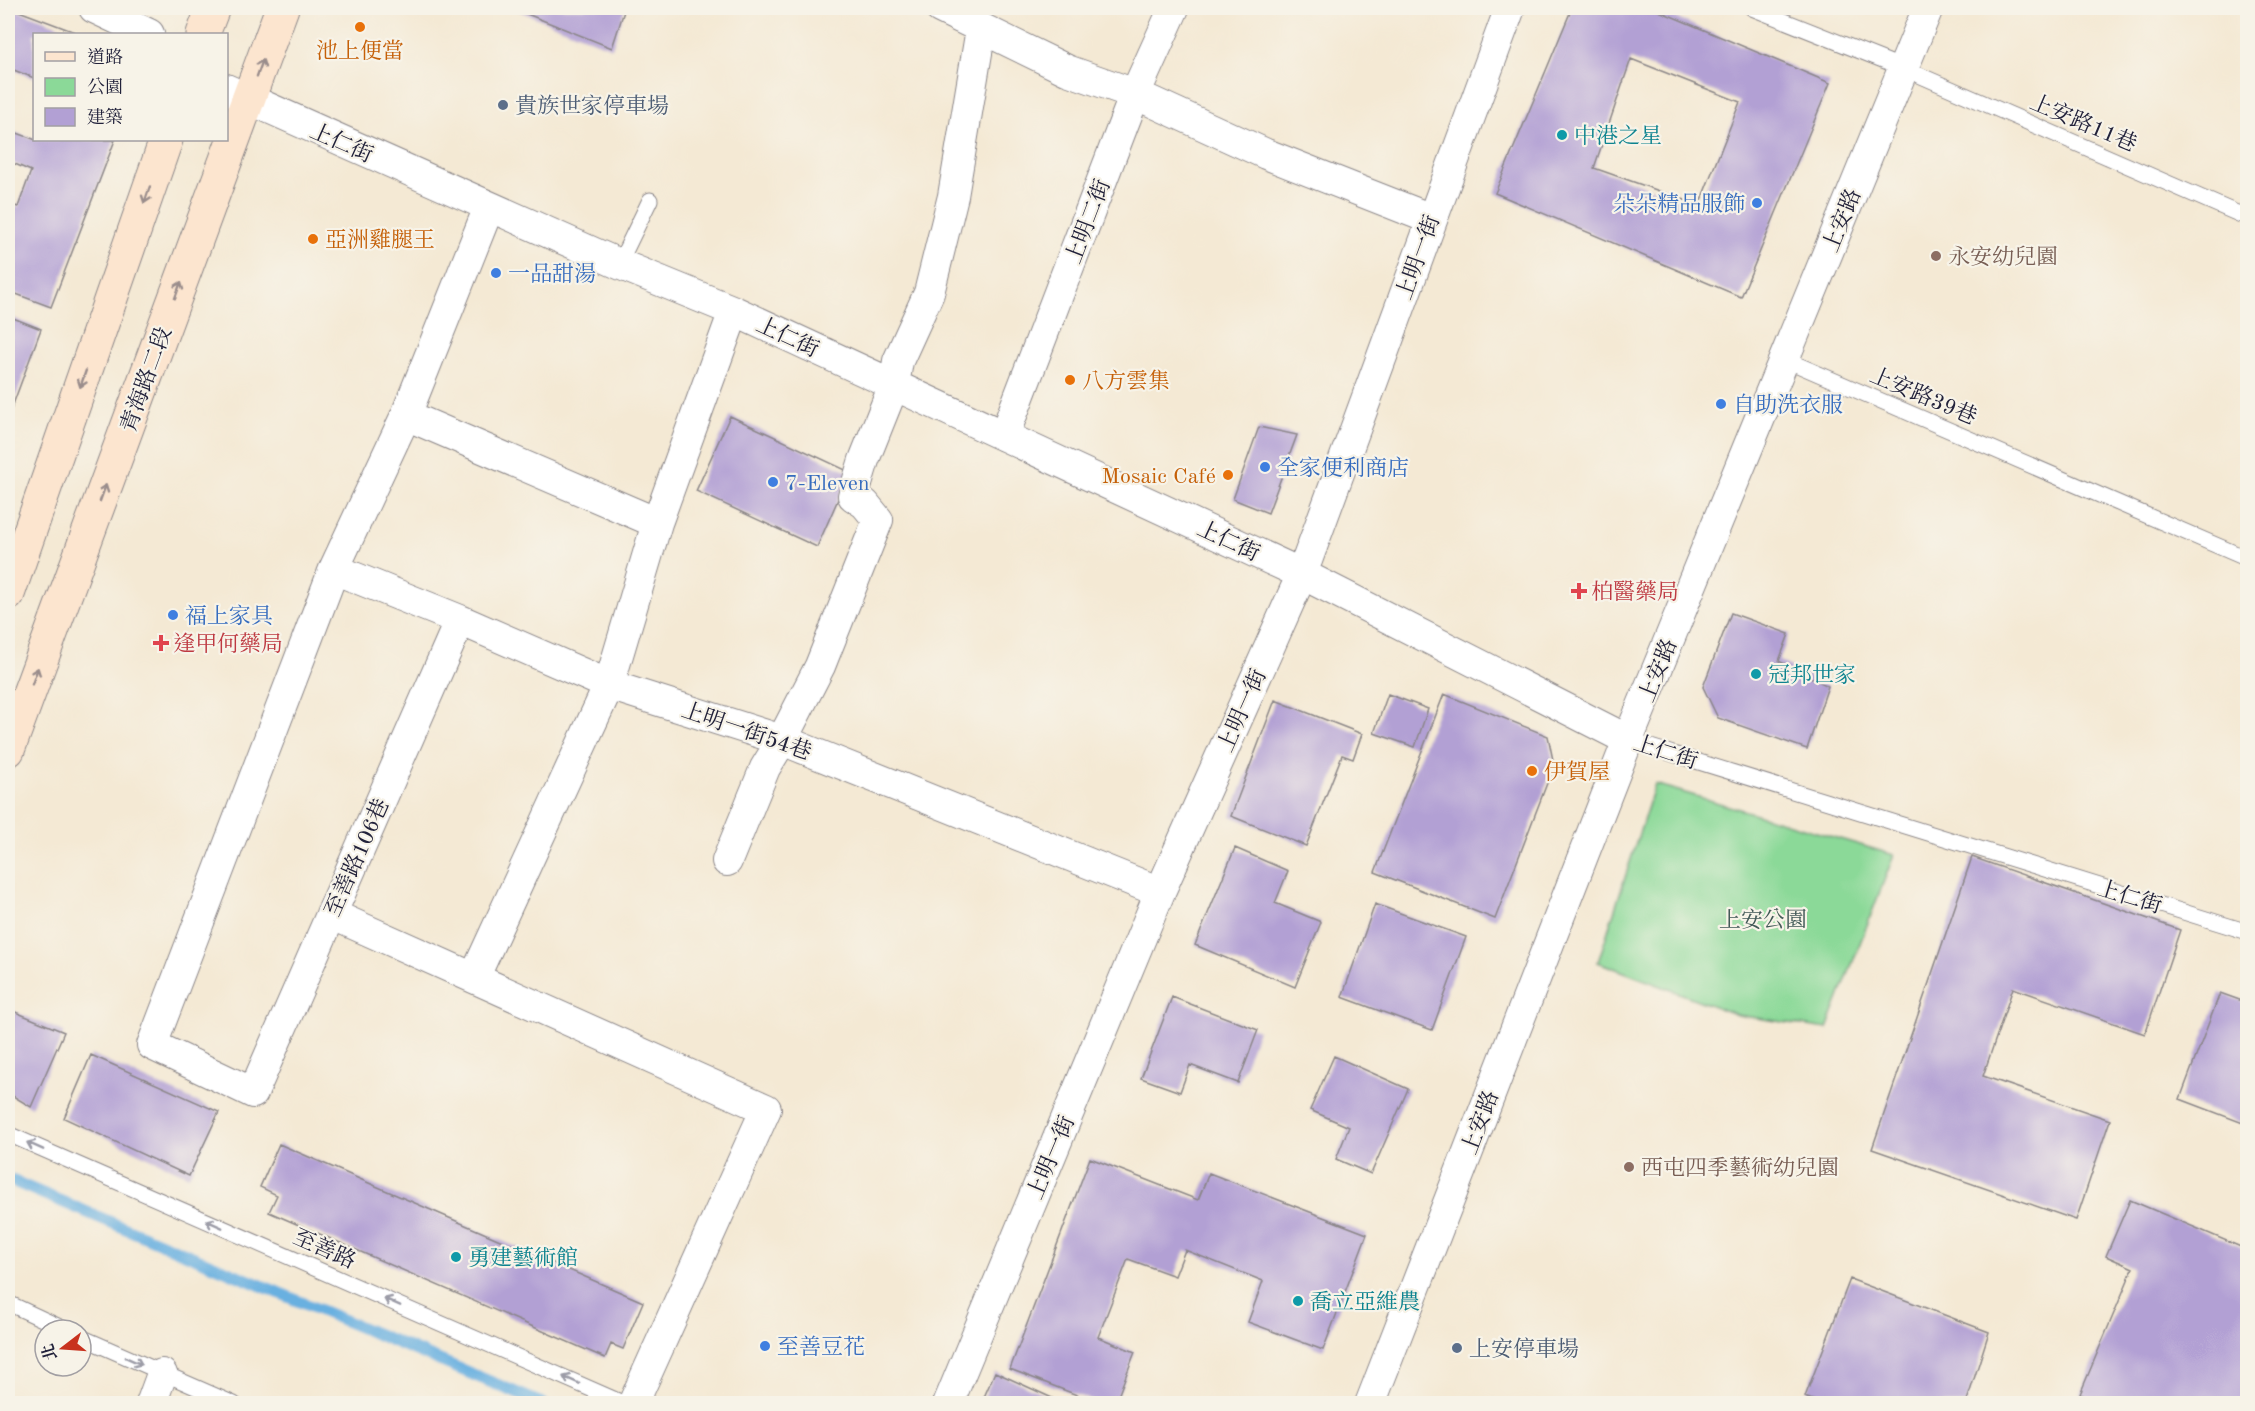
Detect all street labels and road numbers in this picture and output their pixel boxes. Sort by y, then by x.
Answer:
street label: 上安路11巷 [2027,90,2141,156]
street label: 上仁街 [307,119,377,167]
street label: 上明二街 [1061,176,1115,267]
street label: 上安路 [1818,185,1865,255]
street label: 上明一街 [1392,212,1444,303]
street label: 上仁街 [753,312,823,362]
street label: 青海路二段 [116,324,176,435]
street label: 上安路39巷 [1867,363,1981,429]
street label: 上仁街 [1194,516,1264,566]
street label: 上安路 [1634,635,1681,705]
street label: 上明一街 [1213,665,1271,755]
street label: 上明一街54巷 [679,698,815,764]
street label: 上仁街 [1631,730,1701,774]
street label: 至善路106巷 [320,795,394,920]
street label: 上仁街 [2095,876,2165,918]
street label: 上安路 [1457,1087,1503,1157]
street label: 上明一街 [1023,1112,1079,1203]
street label: 至善路 [290,1225,360,1273]

